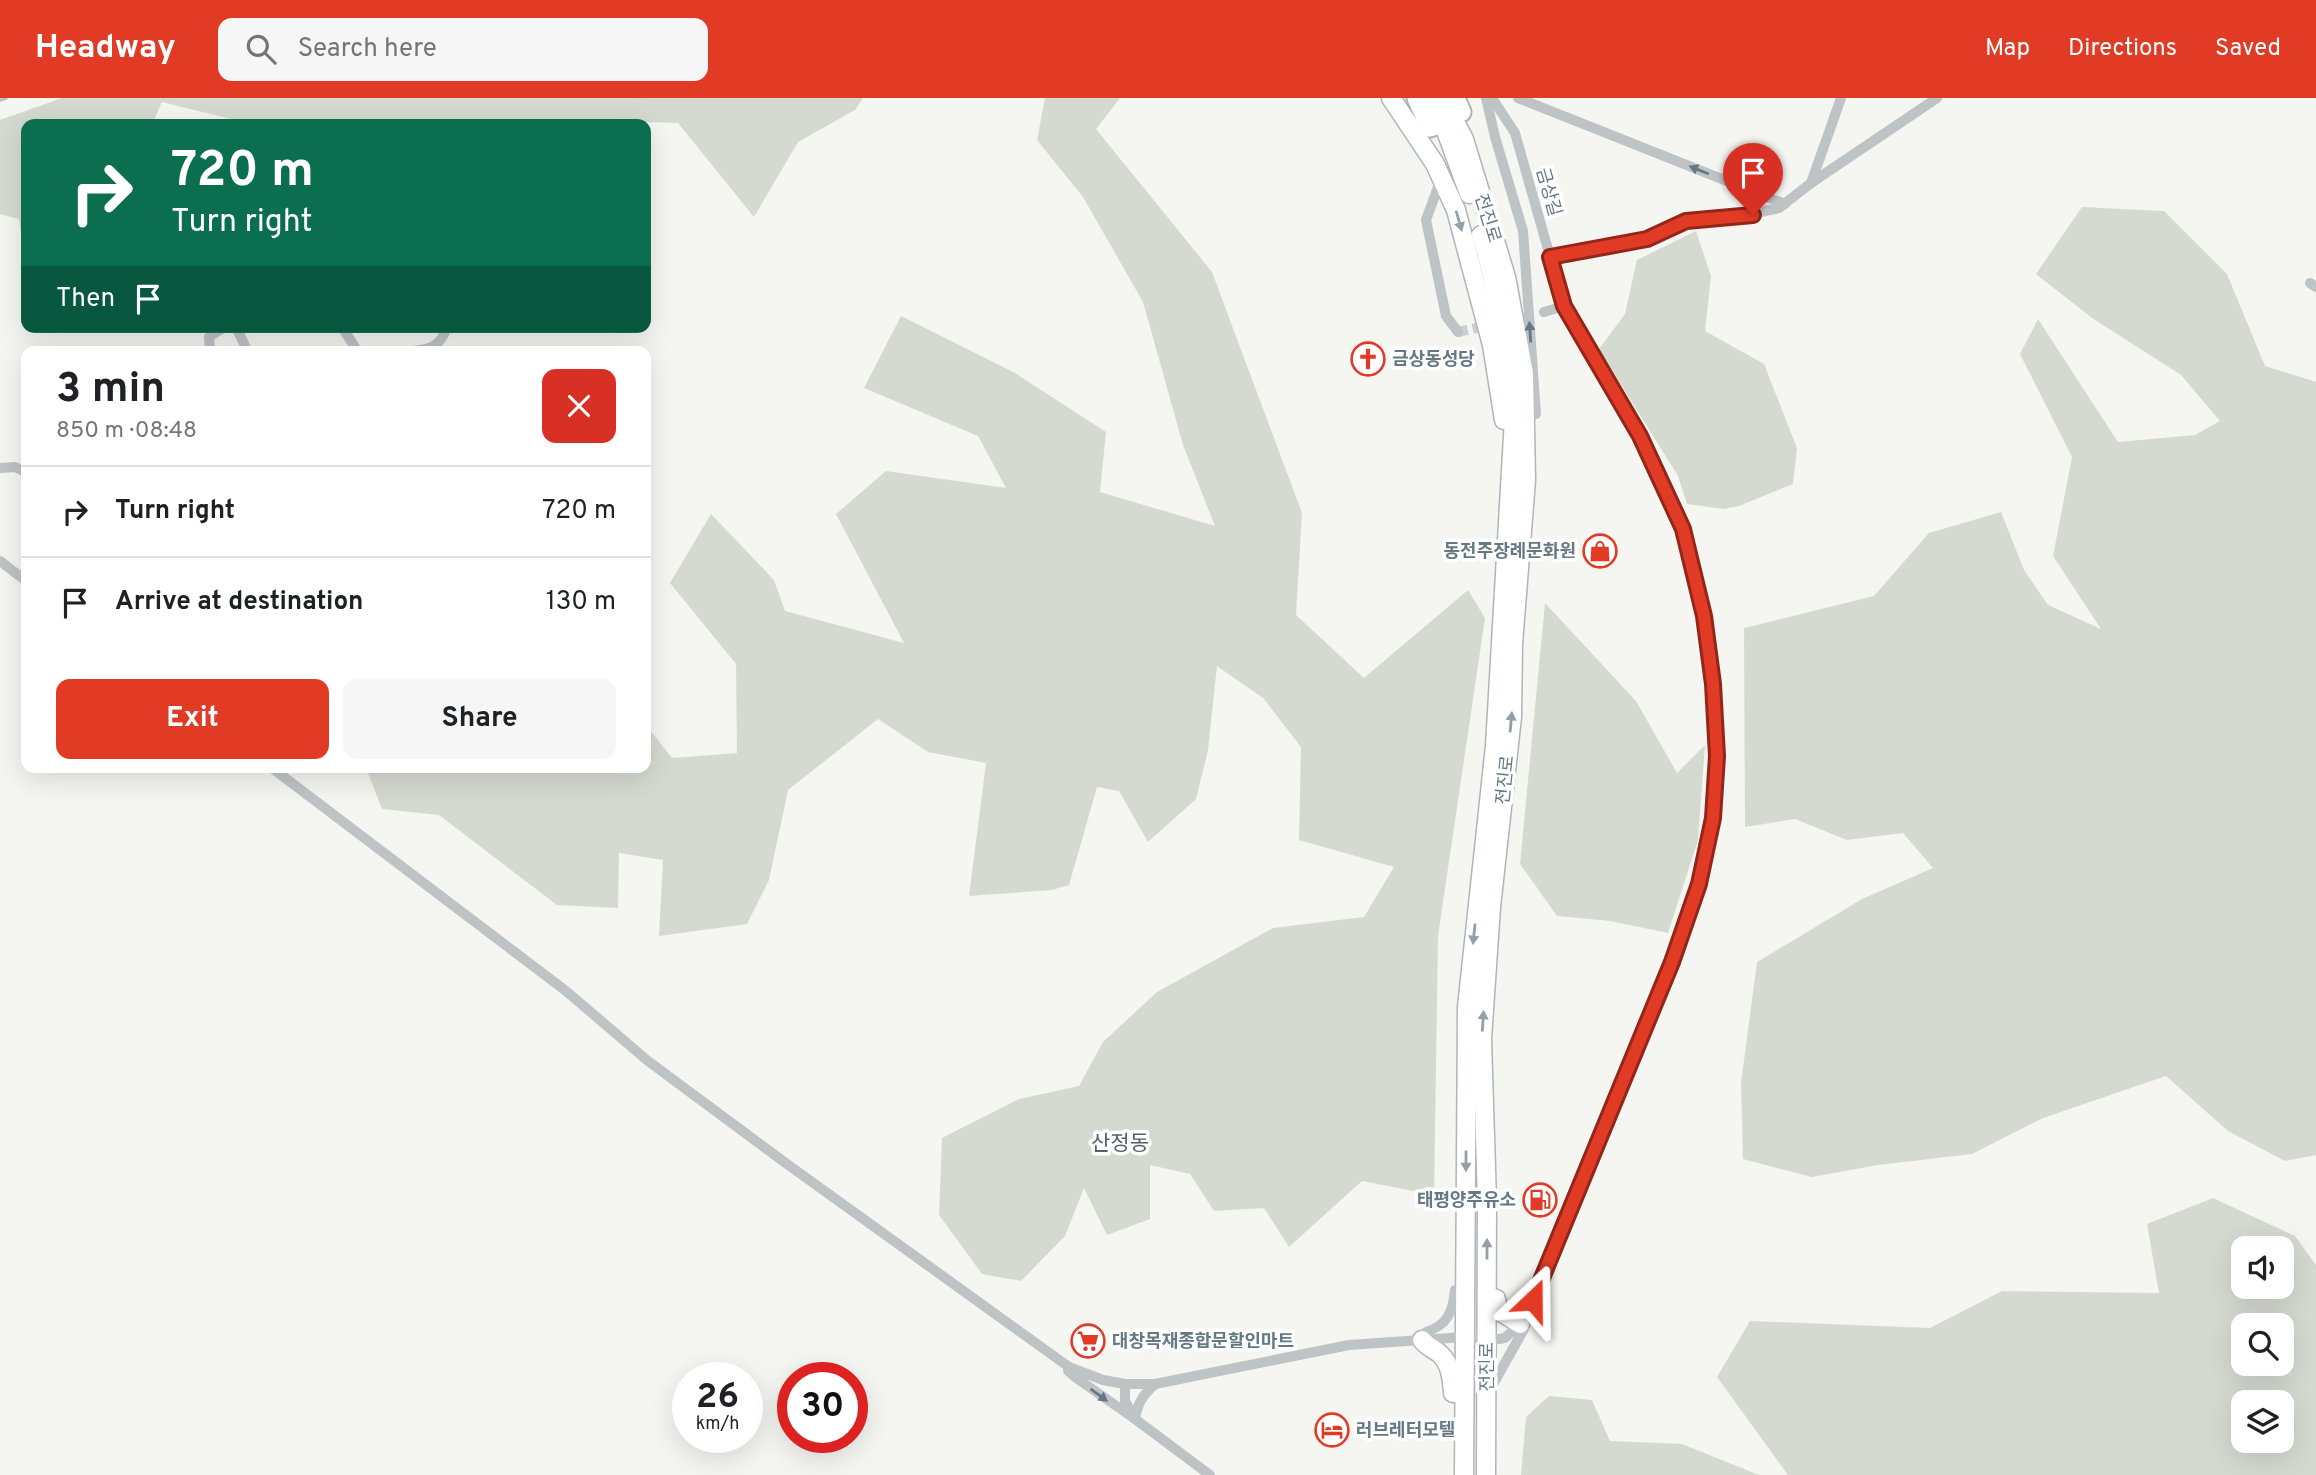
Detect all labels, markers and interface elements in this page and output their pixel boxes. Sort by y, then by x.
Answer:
search box [218,18,708,81]
text: Headway [35,28,176,70]
icon: search [242,30,280,68]
text: Search here [298,33,437,66]
text: Map [1985,34,2030,64]
text: Directions [2068,34,2177,64]
text: Saved [2215,34,2281,64]
text: 720 m [171,142,314,204]
pin [1723,143,1783,215]
icon: right [56,147,147,238]
icon: arrive [1734,154,1772,192]
one-way arrow [1688,164,1709,175]
street label: 금상길 [1530,165,1565,219]
street label: 전진로 [1468,191,1505,246]
text: Turn right [171,203,313,243]
one-way arrow [1455,210,1465,231]
icon: arrive [129,280,167,318]
text: Then [56,283,115,316]
one-way arrow [1524,321,1535,343]
church icon: 금상동성당 [1349,340,1387,378]
place label: 금상동성당 [1392,349,1475,372]
text: 3 min [56,364,165,417]
button: close [542,369,616,443]
text: 850 m · 08:48 [56,417,197,446]
icon: right [56,493,94,531]
text: Turn right [115,495,235,528]
text: 720 m [542,495,616,528]
shop icon: 동전주장례문화원 [1581,532,1619,570]
place label: 동전주장례문화원 [1444,541,1576,564]
icon: arrive [56,584,94,622]
text: Arrive at destination [115,586,363,619]
text: 130 m [546,586,616,619]
button: Exit [56,679,329,759]
button: Share [343,679,616,759]
one-way arrow [1506,710,1517,732]
street label: 전진로 [1492,754,1521,806]
one-way arrow [1468,923,1479,945]
one-way arrow [1478,1010,1489,1032]
district label: 산정동 [1091,1131,1149,1158]
one-way arrow [1460,1151,1472,1173]
fuel station icon: 태평양주유소 [1521,1181,1559,1219]
place label: 태평양주유소 [1417,1190,1516,1213]
map controls [2231,1236,2294,1453]
button: sound [2231,1236,2294,1299]
one-way arrow [1481,1237,1493,1259]
position arrow [1496,1263,1570,1337]
button: search [2231,1313,2294,1376]
supermarket icon: 대창목재종합문할인마트 [1069,1322,1107,1360]
place label: 대창목재종합문할인마트 [1112,1331,1294,1354]
street label: 전진로 [1477,1342,1500,1392]
speed limit sign: 30 [777,1362,868,1453]
text: 26 [696,1376,739,1420]
one-way arrow [1090,1388,1108,1402]
button: layers [2231,1390,2294,1453]
hotel icon: 러브레터모텔 [1313,1411,1351,1449]
text: km/h [696,1413,739,1436]
place label: 러브레터모텔 [1356,1420,1455,1443]

